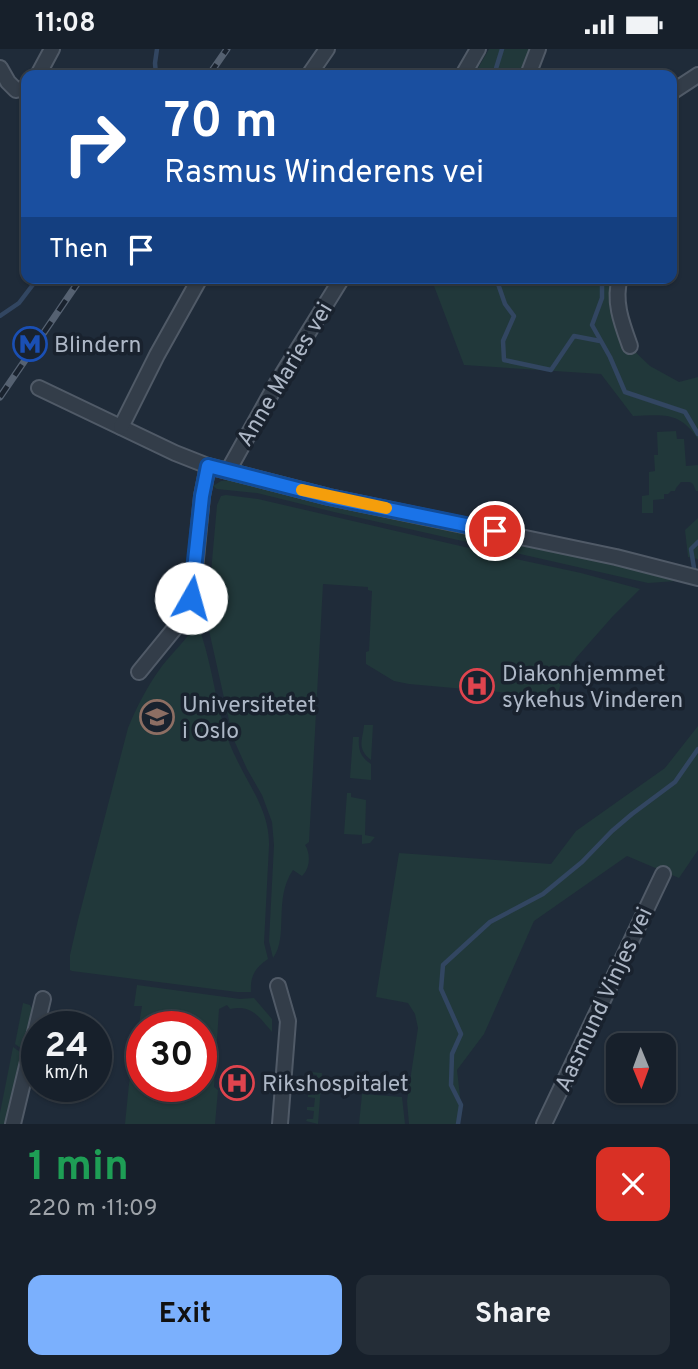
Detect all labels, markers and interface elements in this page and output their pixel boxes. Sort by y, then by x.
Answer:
text: 11:08 [35,8,96,41]
text: 70 m [164,93,278,155]
icon: right [49,98,140,189]
text: Rasmus Winderens vei [164,154,484,194]
icon: arrive [122,231,160,269]
text: Then [49,234,108,267]
street label: Anne Maries vei [232,298,341,453]
metro station icon: Blindern [11,325,49,363]
place label: Blindern [54,332,142,361]
pin [465,501,525,561]
icon: arrive [476,512,514,550]
position arrow [154,561,228,635]
place label: Diakonhjemmet sykehus Vinderen [502,661,683,716]
hospital icon: Diakonhjemmet sykehus Vinderen [458,667,496,705]
place label: Universitetet i Oslo [182,692,316,747]
school or university icon: Universitetet i Oslo [138,698,176,736]
street label: Aasmund Vinjes vei [550,903,661,1097]
speed limit sign: 30 [126,1011,217,1102]
text: 24 [45,1025,88,1069]
north arrow [606,1033,676,1103]
map controls [606,1033,676,1103]
text: km/h [45,1062,88,1085]
hospital icon: Rikshospitalet [218,1064,256,1102]
place label: Rikshospitalet [262,1071,409,1100]
text: 1 min [28,1142,129,1195]
button: close [596,1147,670,1221]
text: 220 m · 11:09 [28,1195,157,1224]
button: Exit [28,1275,342,1355]
button: Share [356,1275,670,1355]

